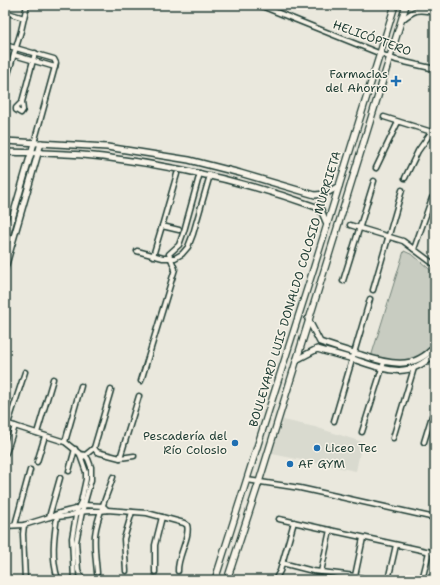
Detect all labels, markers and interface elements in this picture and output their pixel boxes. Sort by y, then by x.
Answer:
street label: HELICÓPTERO [331,16,413,60]
place label: Farmacias del Ahorro [325,66,388,96]
marker: Farmacias del Ahorro [391,76,401,86]
street label: BOULEVARD LUIS DONALDO COLOSIO MURRIETA [245,149,345,429]
place label: Pescadería del Río Colosio [143,428,227,458]
marker: Pescadería del Río Colosio [230,438,240,448]
place label: Liceo Tec [325,440,377,456]
marker: Liceo Tec [312,443,322,453]
place label: AF GYM [298,456,345,472]
marker: AF GYM [285,459,295,469]

